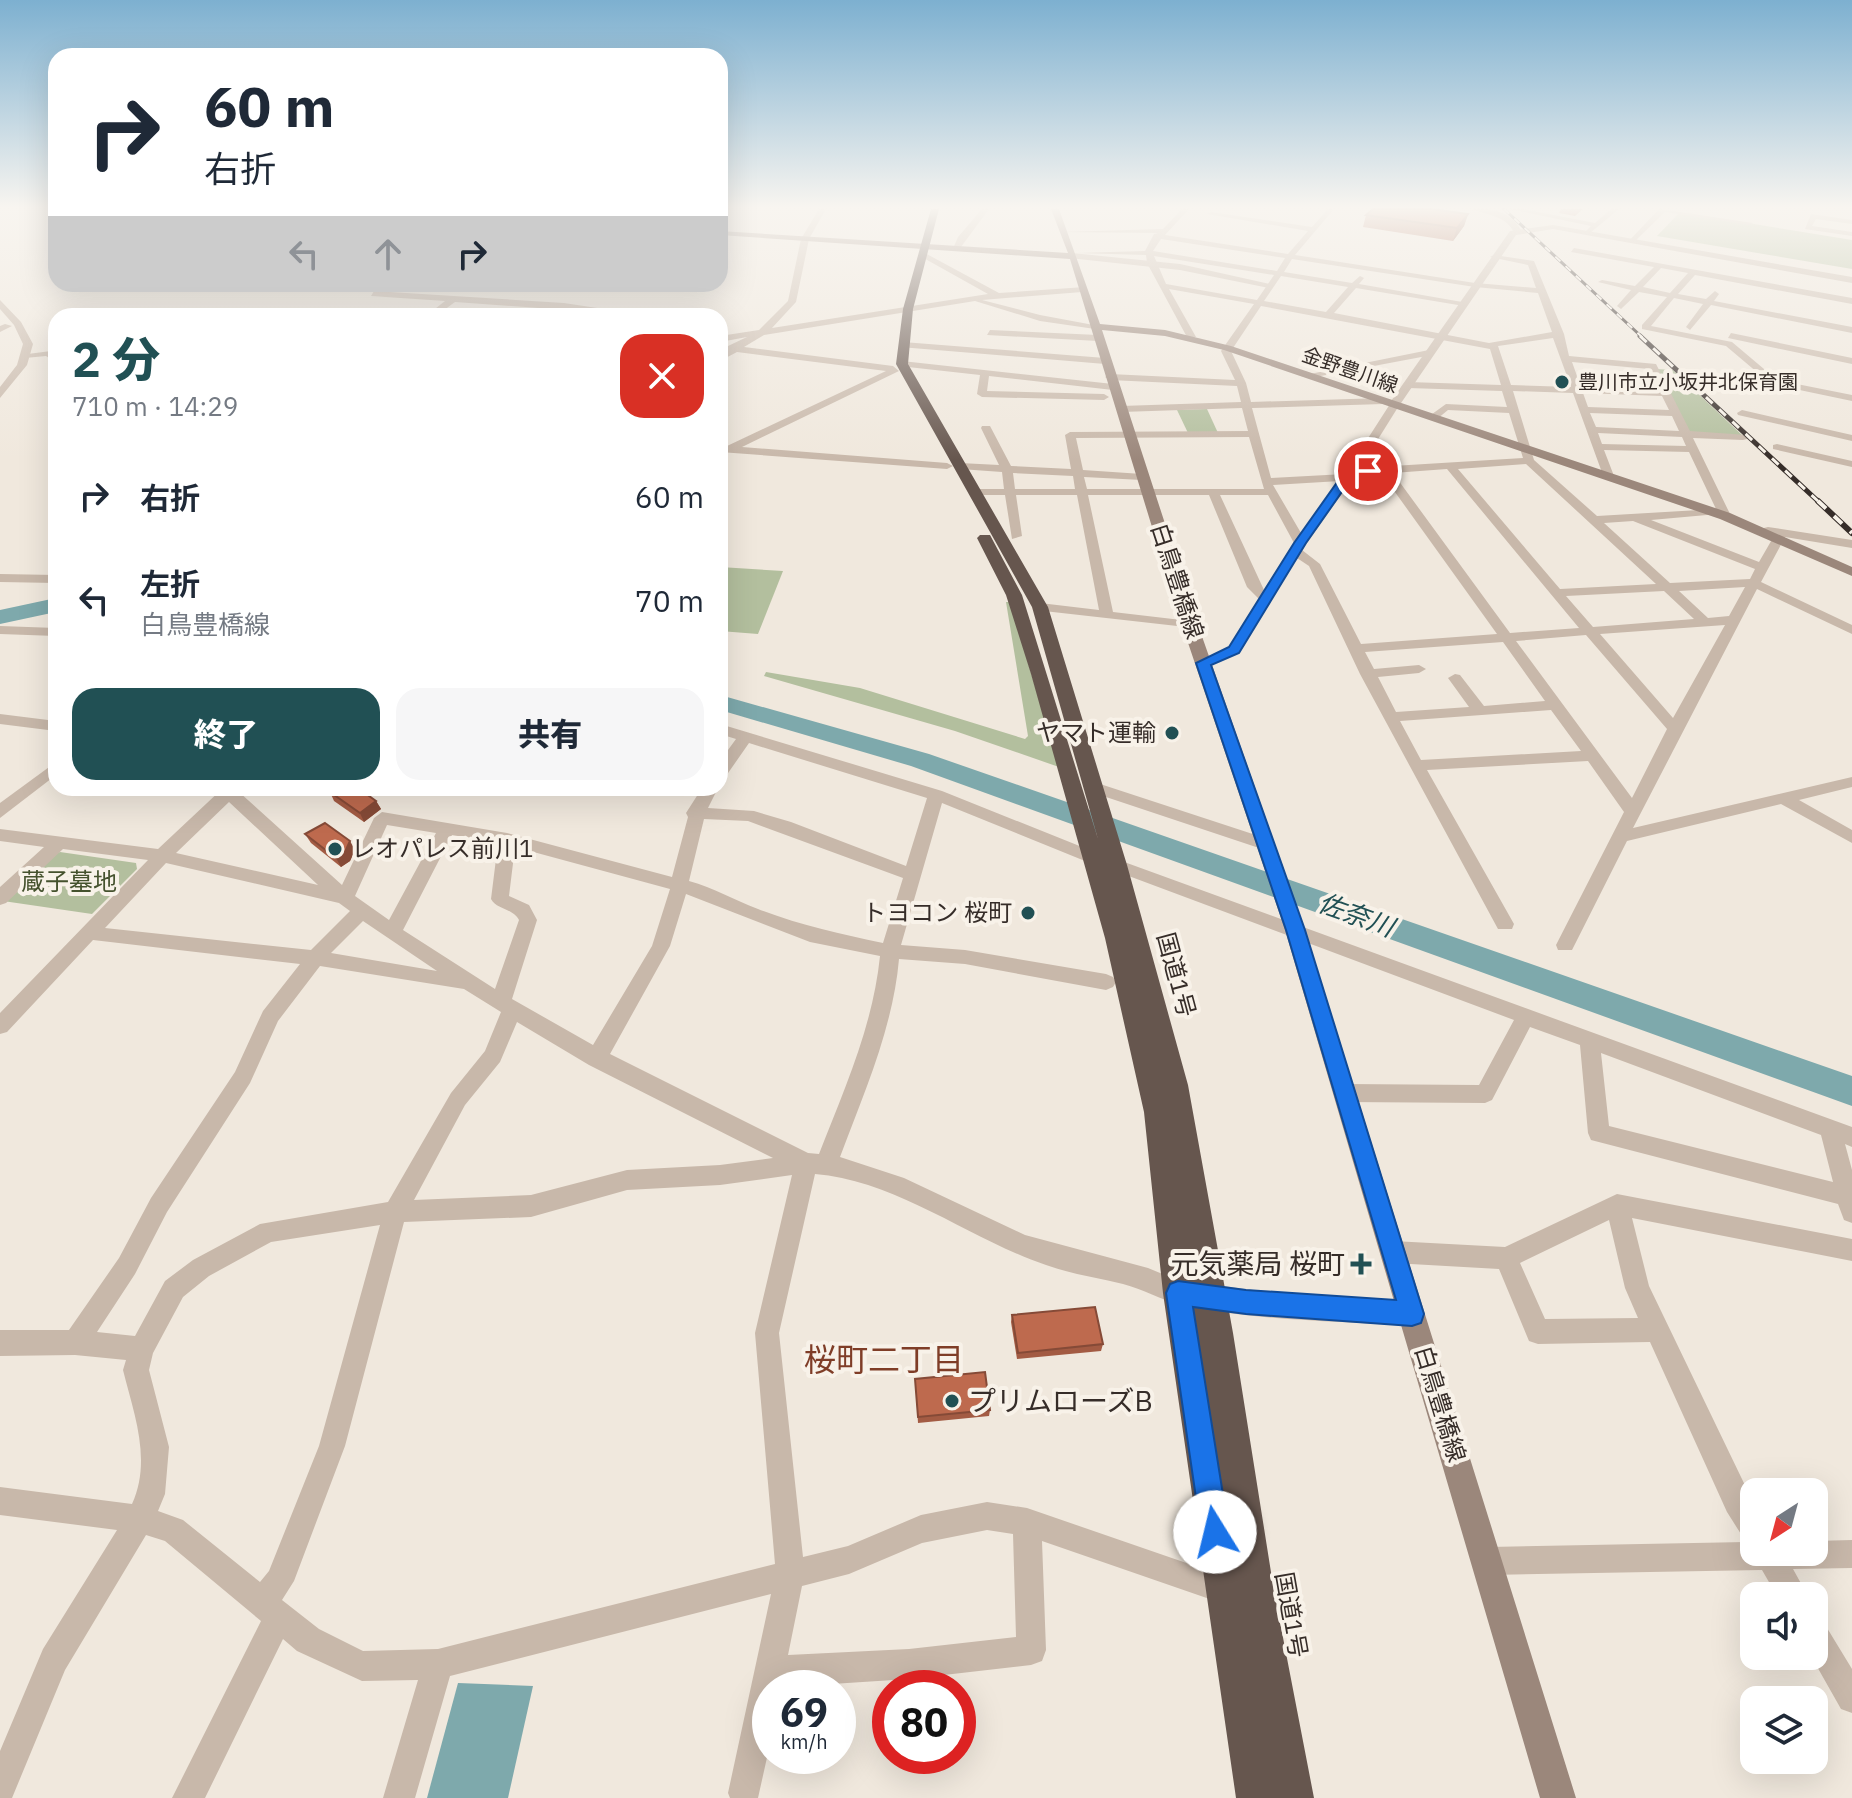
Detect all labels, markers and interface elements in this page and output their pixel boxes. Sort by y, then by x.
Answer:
text: 60 m [204,70,334,142]
icon: right [72,80,176,184]
text: 右折 [204,145,276,192]
icon: left [282,232,326,276]
icon: ahead [366,232,410,276]
icon: right [450,232,494,276]
text: 2 分 [72,328,160,390]
button: close [620,334,704,418]
street label: 金野豊川線 [1298,340,1402,399]
place label: 豊川市立小坂井北保育園 [1578,368,1798,395]
marker: 豊川市立小坂井北保育園 [1553,373,1571,391]
text: 710 m · 14:29 [72,389,238,423]
pin [1334,437,1402,505]
icon: arrive [1346,449,1390,493]
icon: right [72,474,116,518]
text: 60 m [635,477,704,516]
text: 右折 [140,478,200,517]
street label: 白鳥豊橋線 [1144,519,1212,643]
text: 左折 [140,564,200,603]
icon: left [72,578,116,622]
text: 70 m [635,581,704,620]
text: 白鳥豊橋線 [140,607,270,641]
button: 終了 [72,688,380,780]
button: 共有 [396,688,704,780]
place label: ヤマト運輸 [1036,716,1156,748]
marker: ヤマト運輸 [1163,724,1181,742]
place label: レオパレス前川1 [351,832,533,864]
marker: レオパレス前川1 [326,840,344,858]
park label: 蔵子墓地 [21,865,117,897]
water label: 佐奈川 [1314,885,1402,944]
place label: トヨコン 桜町 [862,896,1012,928]
marker: トヨコン 桜町 [1019,904,1037,922]
street label: 国道1号 [1150,929,1204,1021]
place label: 元気薬局 桜町 [1170,1245,1345,1282]
marker: 元気薬局 桜町 [1352,1255,1370,1273]
district label: 桜町二丁目 [804,1338,964,1380]
street label: 白鳥豊橋線 [1408,1342,1474,1466]
place label: プリムローズB [968,1382,1153,1419]
marker: プリムローズB [943,1392,961,1410]
north arrow [1740,1478,1828,1566]
map controls [1740,1478,1828,1774]
position arrow [1173,1490,1257,1574]
street label: 国道1号 [1269,1570,1315,1660]
button: sound [1740,1582,1828,1670]
speed limit sign: 80 [872,1670,976,1774]
text: 69 [780,1686,828,1738]
button: layers [1740,1686,1828,1774]
text: km/h [780,1728,828,1755]

